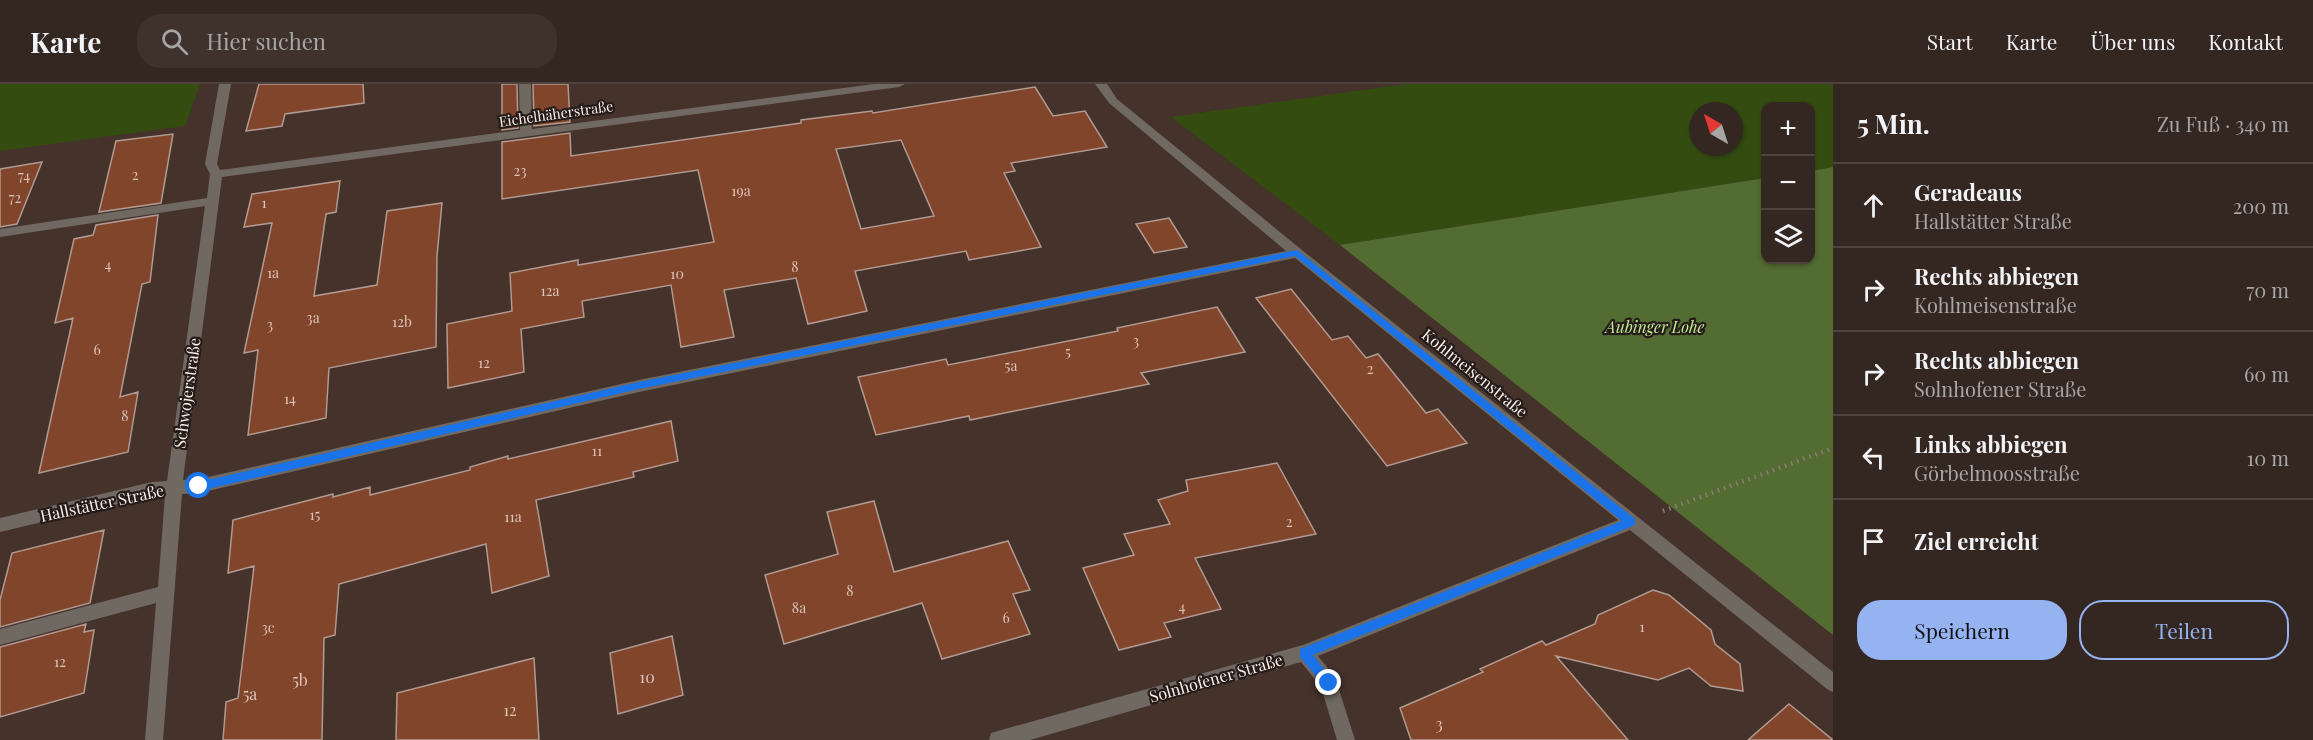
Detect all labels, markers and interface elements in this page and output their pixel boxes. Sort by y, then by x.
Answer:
search box [137,14,557,68]
text: Karte [30,23,101,60]
icon: search [158,25,191,58]
text: Hier suchen [206,26,326,56]
text: Start [1927,27,1973,55]
text: Karte [2006,27,2057,55]
text: Über uns [2090,27,2175,55]
text: Kontakt [2208,27,2283,55]
street label: Eichelhäherstraße [498,96,614,131]
north arrow [1689,102,1743,156]
map controls [1761,102,1815,264]
button: + [1761,102,1815,156]
text: 5 Min. [1857,106,1930,141]
text: Zu Fuß · 340 m [2157,110,2289,137]
button: − [1761,156,1815,210]
house number: 23 [513,161,527,180]
house number: 2 [132,165,139,184]
house number: 74 [18,166,30,185]
text: Geradeaus [1914,177,2022,207]
house number: 19a [731,181,751,200]
house number: 72 [9,188,21,207]
icon: ahead [1857,189,1890,222]
text: 200 m [2233,192,2289,219]
house number: 1 [261,193,267,212]
text: Hallstätter Straße [1914,207,2072,234]
button: layers [1761,210,1815,264]
house number: 4 [105,255,112,274]
house number: 8 [791,257,799,276]
text: Rechts abbiegen [1914,261,2079,291]
house number: 1a [267,263,279,282]
house number: 10 [670,264,684,283]
icon: right [1857,273,1890,306]
text: 70 m [2246,276,2289,303]
house number: 12a [541,281,559,300]
text: Kohlmeisenstraße [1914,291,2077,318]
house number: 3a [306,308,320,327]
house number: 12b [392,312,412,331]
house number: 3 [267,315,273,334]
park label: Aubinger Lohe [1604,316,1705,337]
street label: Kohlmeisenstraße [1418,323,1533,422]
house number: 3 [1133,331,1139,350]
street label: Schwojerstraße [168,336,205,450]
house number: 6 [93,340,101,359]
house number: 5 [1065,342,1071,361]
text: Rechts abbiegen [1914,345,2079,375]
house number: 12 [478,353,490,372]
house number: 5a [1005,356,1017,375]
icon: right [1857,357,1890,390]
house number: 2 [1367,359,1374,378]
text: 60 m [2244,360,2289,387]
text: Solnhofener Straße [1914,375,2086,402]
house number: 14 [284,389,296,408]
house number: 8 [121,406,129,425]
text: Links abbiegen [1914,429,2068,459]
house number: 11 [592,441,602,460]
icon: left [1857,441,1890,474]
text: 10 m [2247,444,2289,471]
text: Görbelmoosstraße [1914,459,2080,486]
route start [185,472,211,498]
street label: Hallstätter Straße [38,479,166,526]
house number: 15 [310,505,321,524]
house number: 11a [504,507,522,526]
house number: 2 [1286,512,1293,531]
icon: arrive [1857,525,1890,558]
text: Ziel erreicht [1914,526,2038,556]
house number: 8 [846,581,854,600]
house number: 4 [1179,597,1186,616]
house number: 8a [792,598,806,617]
button: Speichern [1857,600,2067,660]
button: Teilen [2079,600,2289,660]
house number: 6 [1002,608,1010,627]
house number: 1 [1639,617,1645,636]
house number: 3c [261,618,275,637]
street label: Solnhofener Straße [1147,648,1285,707]
house number: 12 [54,652,66,671]
house number: 10 [639,666,655,687]
house number: 5b [292,669,308,690]
route end [1315,669,1341,695]
house number: 5a [243,683,257,704]
house number: 12 [503,699,517,720]
house number: 3 [1435,713,1443,734]

